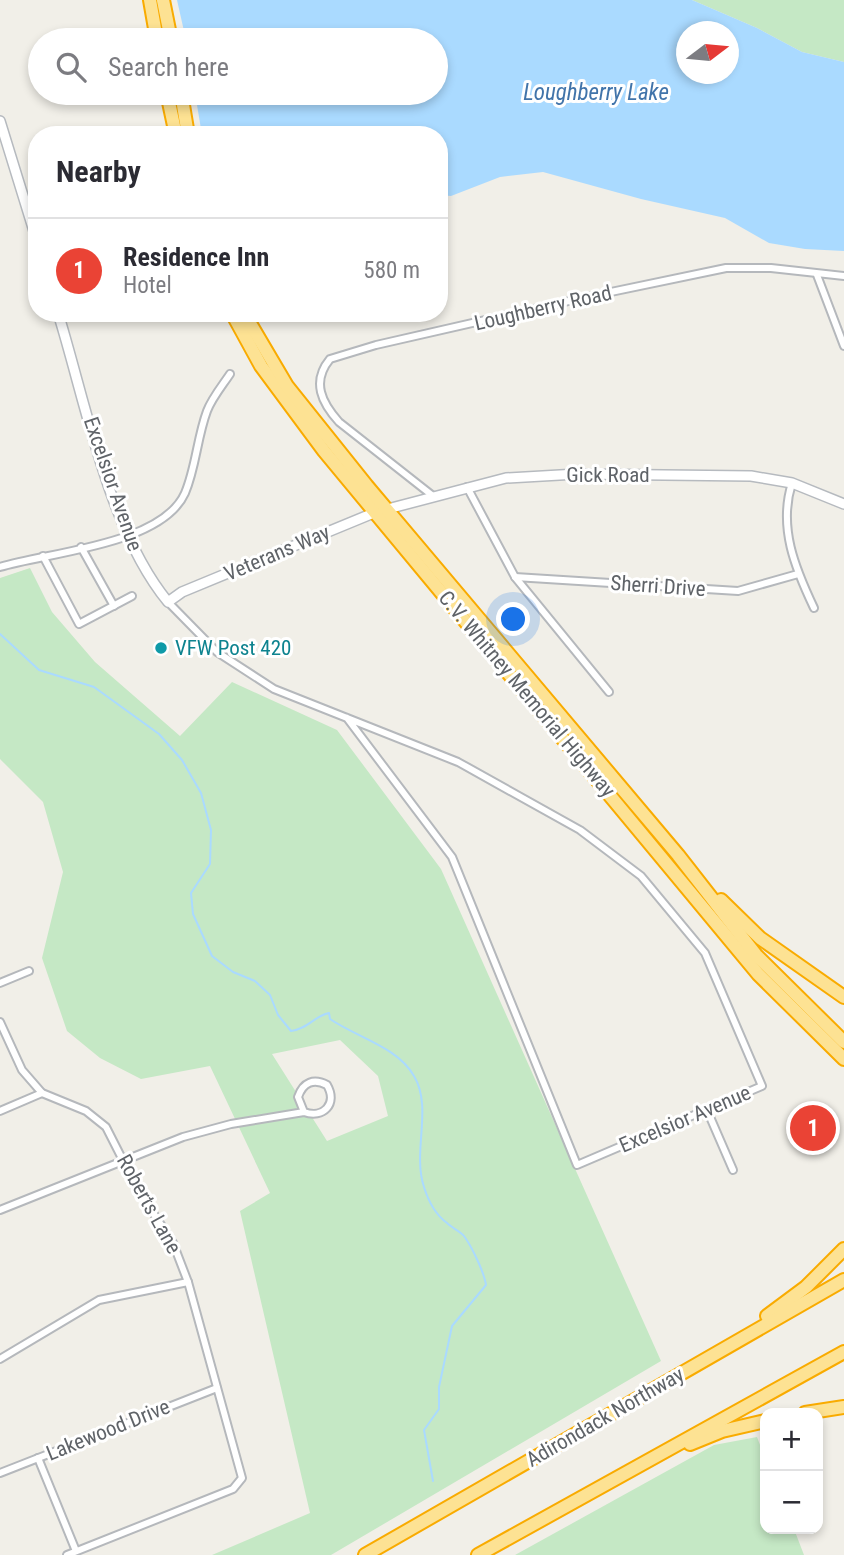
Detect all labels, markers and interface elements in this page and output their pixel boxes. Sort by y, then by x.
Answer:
north arrow [676,21,739,84]
search box [28,28,448,105]
icon: search [52,48,90,86]
text: Search here [108,52,229,82]
water label: Loughberry Lake [523,79,669,106]
text: Nearby [56,154,141,189]
text: Residence Inn [123,242,269,272]
text: 1 [73,257,85,284]
text: 580 m [363,257,420,284]
text: Hotel [123,272,172,299]
street label: Loughberry Road [472,281,614,335]
street label: Excelsior Avenue [79,414,147,554]
street label: Gick Road [566,463,650,487]
street label: Veterans Way [221,520,334,586]
street label: Sherri Drive [610,571,706,601]
street label: C.V. Whitney Memorial Highway [434,586,620,802]
your location [496,602,530,636]
place label: VFW Post 420 [175,636,291,660]
marker: VFW Post 420 [153,640,169,656]
street label: Excelsior Avenue [616,1080,754,1157]
pin: 1 [790,1102,836,1154]
street label: Roberts Lane [112,1150,186,1258]
street label: Adirondack Northway [522,1362,688,1472]
street label: Lakewood Drive [43,1394,173,1466]
map controls [760,1408,823,1534]
button: + [760,1408,823,1471]
button: − [760,1471,823,1534]

